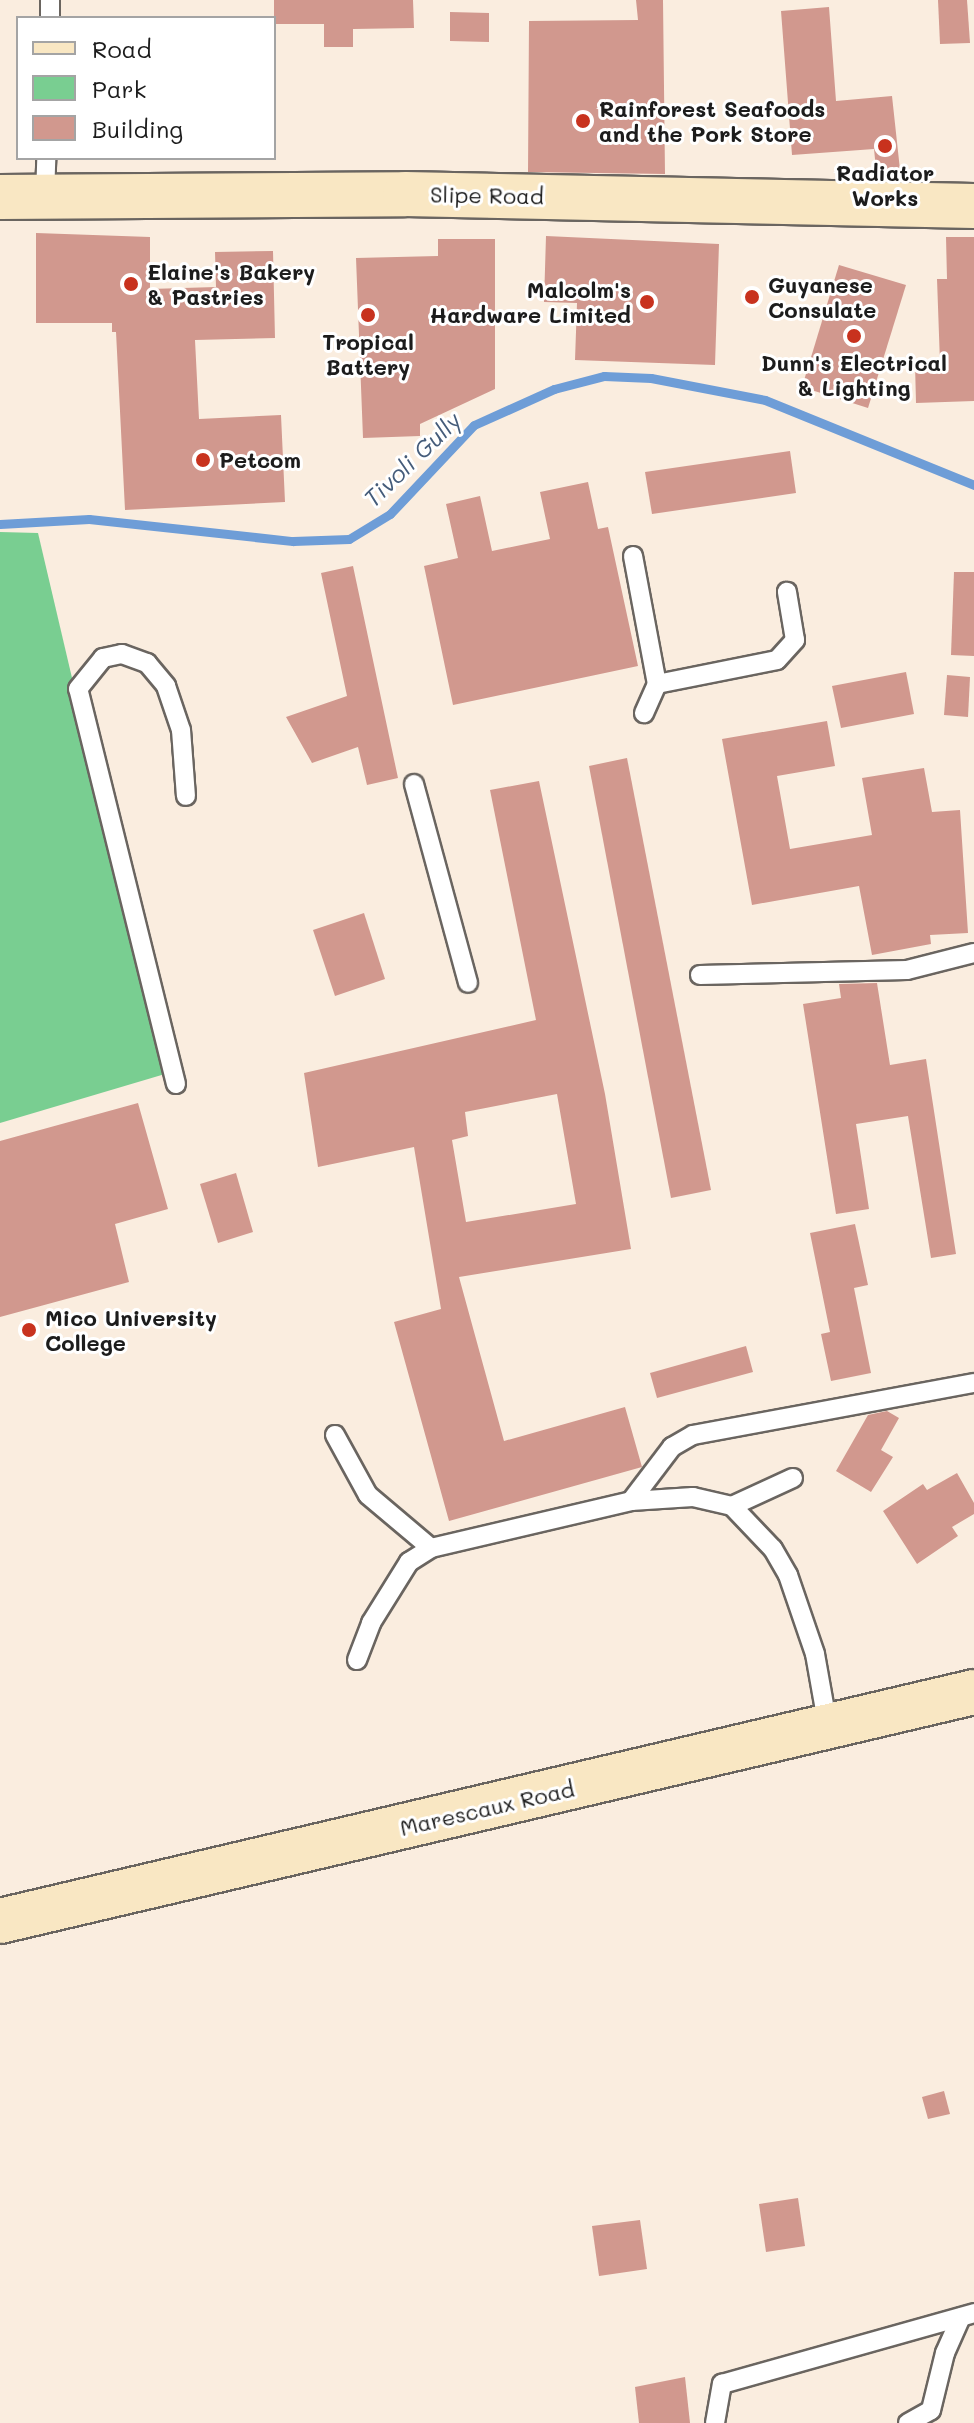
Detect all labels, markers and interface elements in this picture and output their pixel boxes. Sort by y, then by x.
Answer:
legend [16,16,276,160]
text: Road [92,33,152,64]
text: Park [92,73,146,104]
place label: Rainforest Seafoods and the Pork Store [599,95,825,146]
marker: Rainforest Seafoods and the Pork Store [574,112,592,130]
text: Building [92,113,183,144]
marker: Radiator Works [876,137,894,155]
place label: Radiator Works [836,159,934,210]
street label: Slipe Road [430,181,544,209]
place label: Elaine's Bakery & Pastries [147,258,315,310]
place label: Guyanese Consulate [768,271,876,322]
marker: Elaine's Bakery & Pastries [122,275,140,293]
place label: Malcolm's Hardware Limited [430,276,631,328]
marker: Guyanese Consulate [743,288,761,306]
marker: Malcolm's Hardware Limited [638,293,656,311]
marker: Tropical Battery [359,306,377,324]
marker: Dunn's Electrical & Lighting [845,327,863,345]
place label: Tropical Battery [322,328,414,380]
place label: Dunn's Electrical & Lighting [761,349,947,400]
water label: Tivoli Gully [357,406,467,512]
place label: Petcom [219,447,301,473]
marker: Petcom [194,451,212,469]
place label: Mico University College [45,1304,217,1356]
marker: Mico University College [20,1321,38,1339]
street label: Marescaux Road [397,1775,577,1841]

